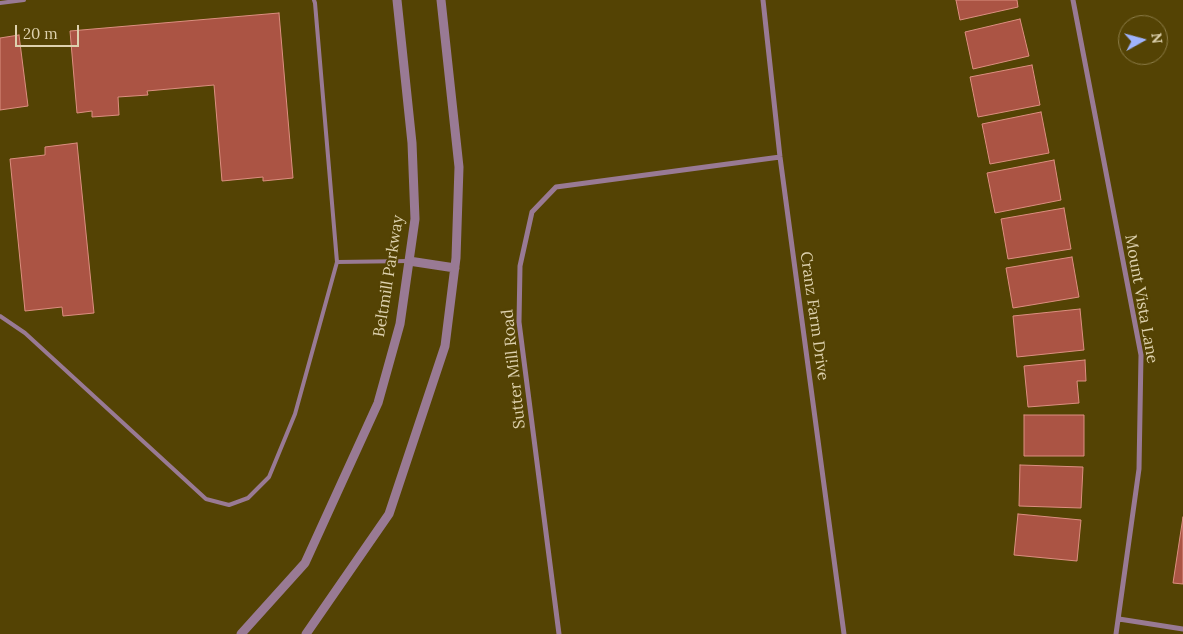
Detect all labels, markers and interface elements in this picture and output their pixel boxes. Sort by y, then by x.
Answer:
scale bar [18,15,81,47]
north arrow [1118,15,1168,65]
text: 20 m [23,24,58,43]
text: N [1147,32,1166,45]
street label: Beltmill Parkway [370,214,408,338]
street label: Mount Vista Lane [1120,233,1162,365]
street label: Cranz Farm Drive [795,250,833,382]
street label: Sutter Mill Road [498,308,530,430]

